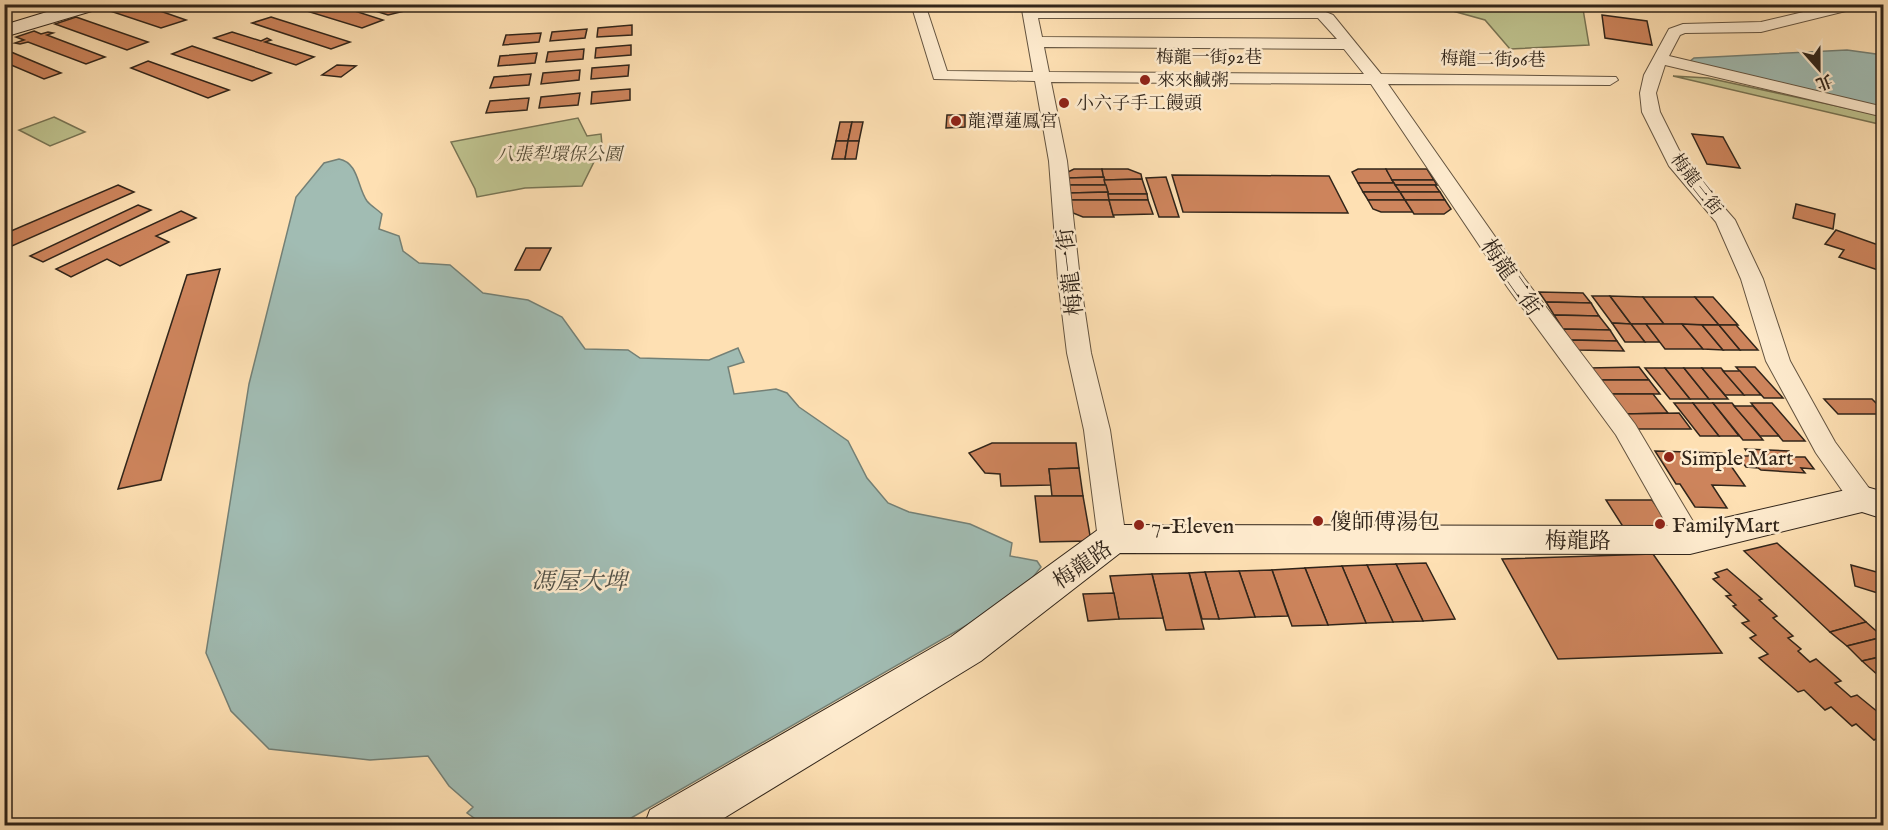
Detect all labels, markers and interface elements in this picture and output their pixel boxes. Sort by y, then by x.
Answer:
north arrow [1789,39,1849,99]
street label: 梅龍一街92巷 [1156,47,1262,70]
street label: 梅龍二街96巷 [1440,48,1546,73]
text: 北 [1813,69,1835,93]
place label: 來來鹹粥 [1157,70,1229,93]
marker: 來來鹹粥 [1138,73,1152,87]
place label: 小六子手工饅頭 [1076,93,1202,116]
marker: 小六子手工饅頭 [1057,96,1071,110]
place label: 龍潭蓮鳳宮 [968,111,1058,134]
marker: 龍潭蓮鳳宮 [949,114,963,128]
park label: 八張犁環保公園 [496,144,625,167]
street label: 梅龍三街 [1665,149,1727,220]
street label: 梅龍一街 [1052,226,1090,317]
street label: 梅龍二街 [1474,234,1547,322]
place label: Simple Mart [1681,445,1794,473]
marker: Simple Mart [1662,450,1676,464]
place label: 傻師傅湯包 [1330,509,1440,537]
place label: FamilyMart [1672,512,1780,540]
place label: 7-Eleven [1151,513,1235,541]
marker: 傻師傅湯包 [1311,514,1325,528]
marker: FamilyMart [1653,517,1667,531]
marker: 7-Eleven [1132,518,1146,532]
street label: 梅龍路 [1545,528,1611,556]
street label: 梅龍路 [1048,535,1118,596]
water label: 馮屋大埤 [531,567,630,598]

